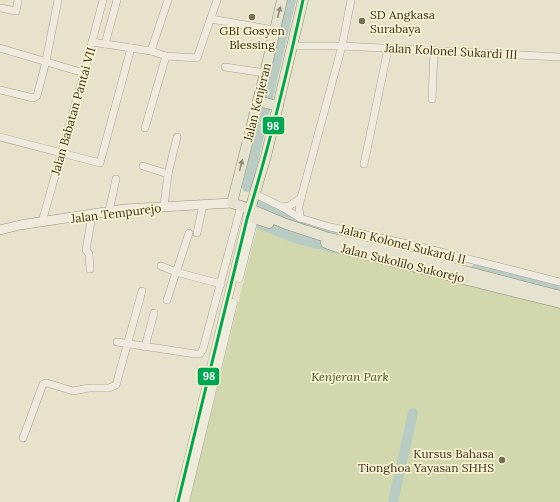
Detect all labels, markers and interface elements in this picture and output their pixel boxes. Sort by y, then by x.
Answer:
one-way arrow [276,5,282,18]
place label: SD Angkasa Surabaya [370,7,435,36]
marker: GBI Gosyen Blessing [247,12,257,22]
marker: SD Angkasa Surabaya [357,16,367,26]
place label: GBI Gosyen Blessing [219,23,285,52]
street label: Jalan Kolonel Sukardi III [383,40,518,62]
street label: Jalan Babatan Pantai VII [47,45,98,178]
street label: Jalan Kenjeran [240,61,274,144]
line badge: 98 [262,116,285,135]
text: 98 [267,119,279,133]
one-way arrow [239,159,245,171]
street label: Jalan Tempurejo [69,200,162,226]
street label: Jalan Kolonel Sukardi II [337,221,468,267]
street label: Jalan Sukolilo Sukorejo [339,240,466,286]
line badge: 98 [197,367,220,386]
text: 98 [203,369,215,383]
park label: Kenjeran Park [311,369,389,384]
place label: Kursus Bahasa Tionghoa Yayasan SHHS [358,446,494,475]
marker: Kursus Bahasa Tionghoa Yayasan SHHS [497,455,507,465]

